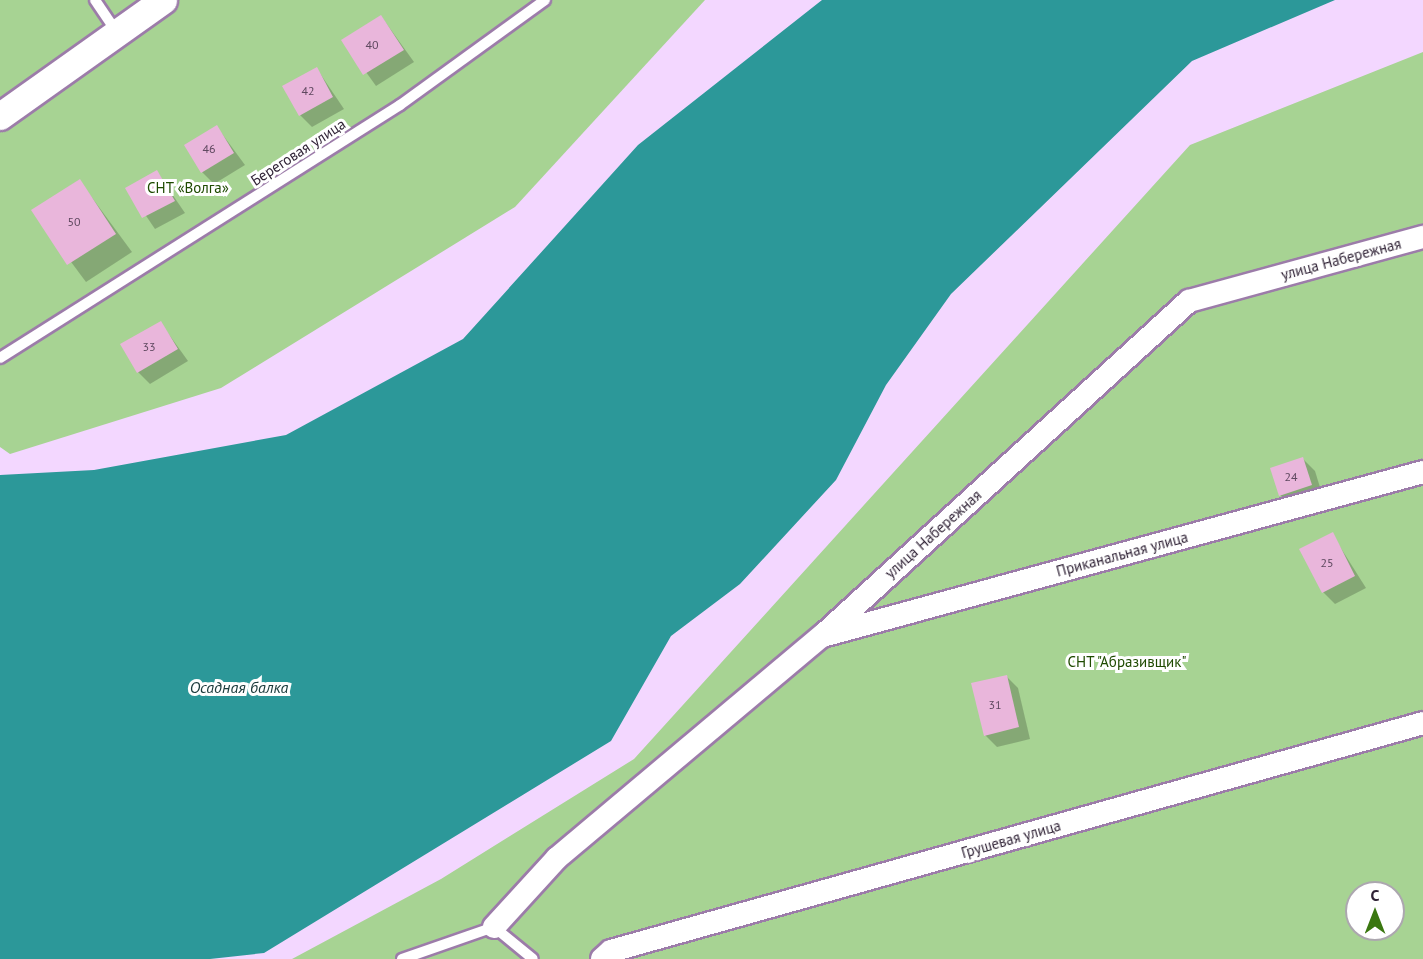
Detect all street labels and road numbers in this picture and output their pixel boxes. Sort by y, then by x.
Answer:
street label: Береговая улица [247,115,349,189]
street label: улица Набережная [1279,234,1403,284]
street label: улица Набережная [881,486,985,582]
street label: Приканальная улица [1054,528,1190,580]
street label: Грушевая улица [959,816,1063,862]

